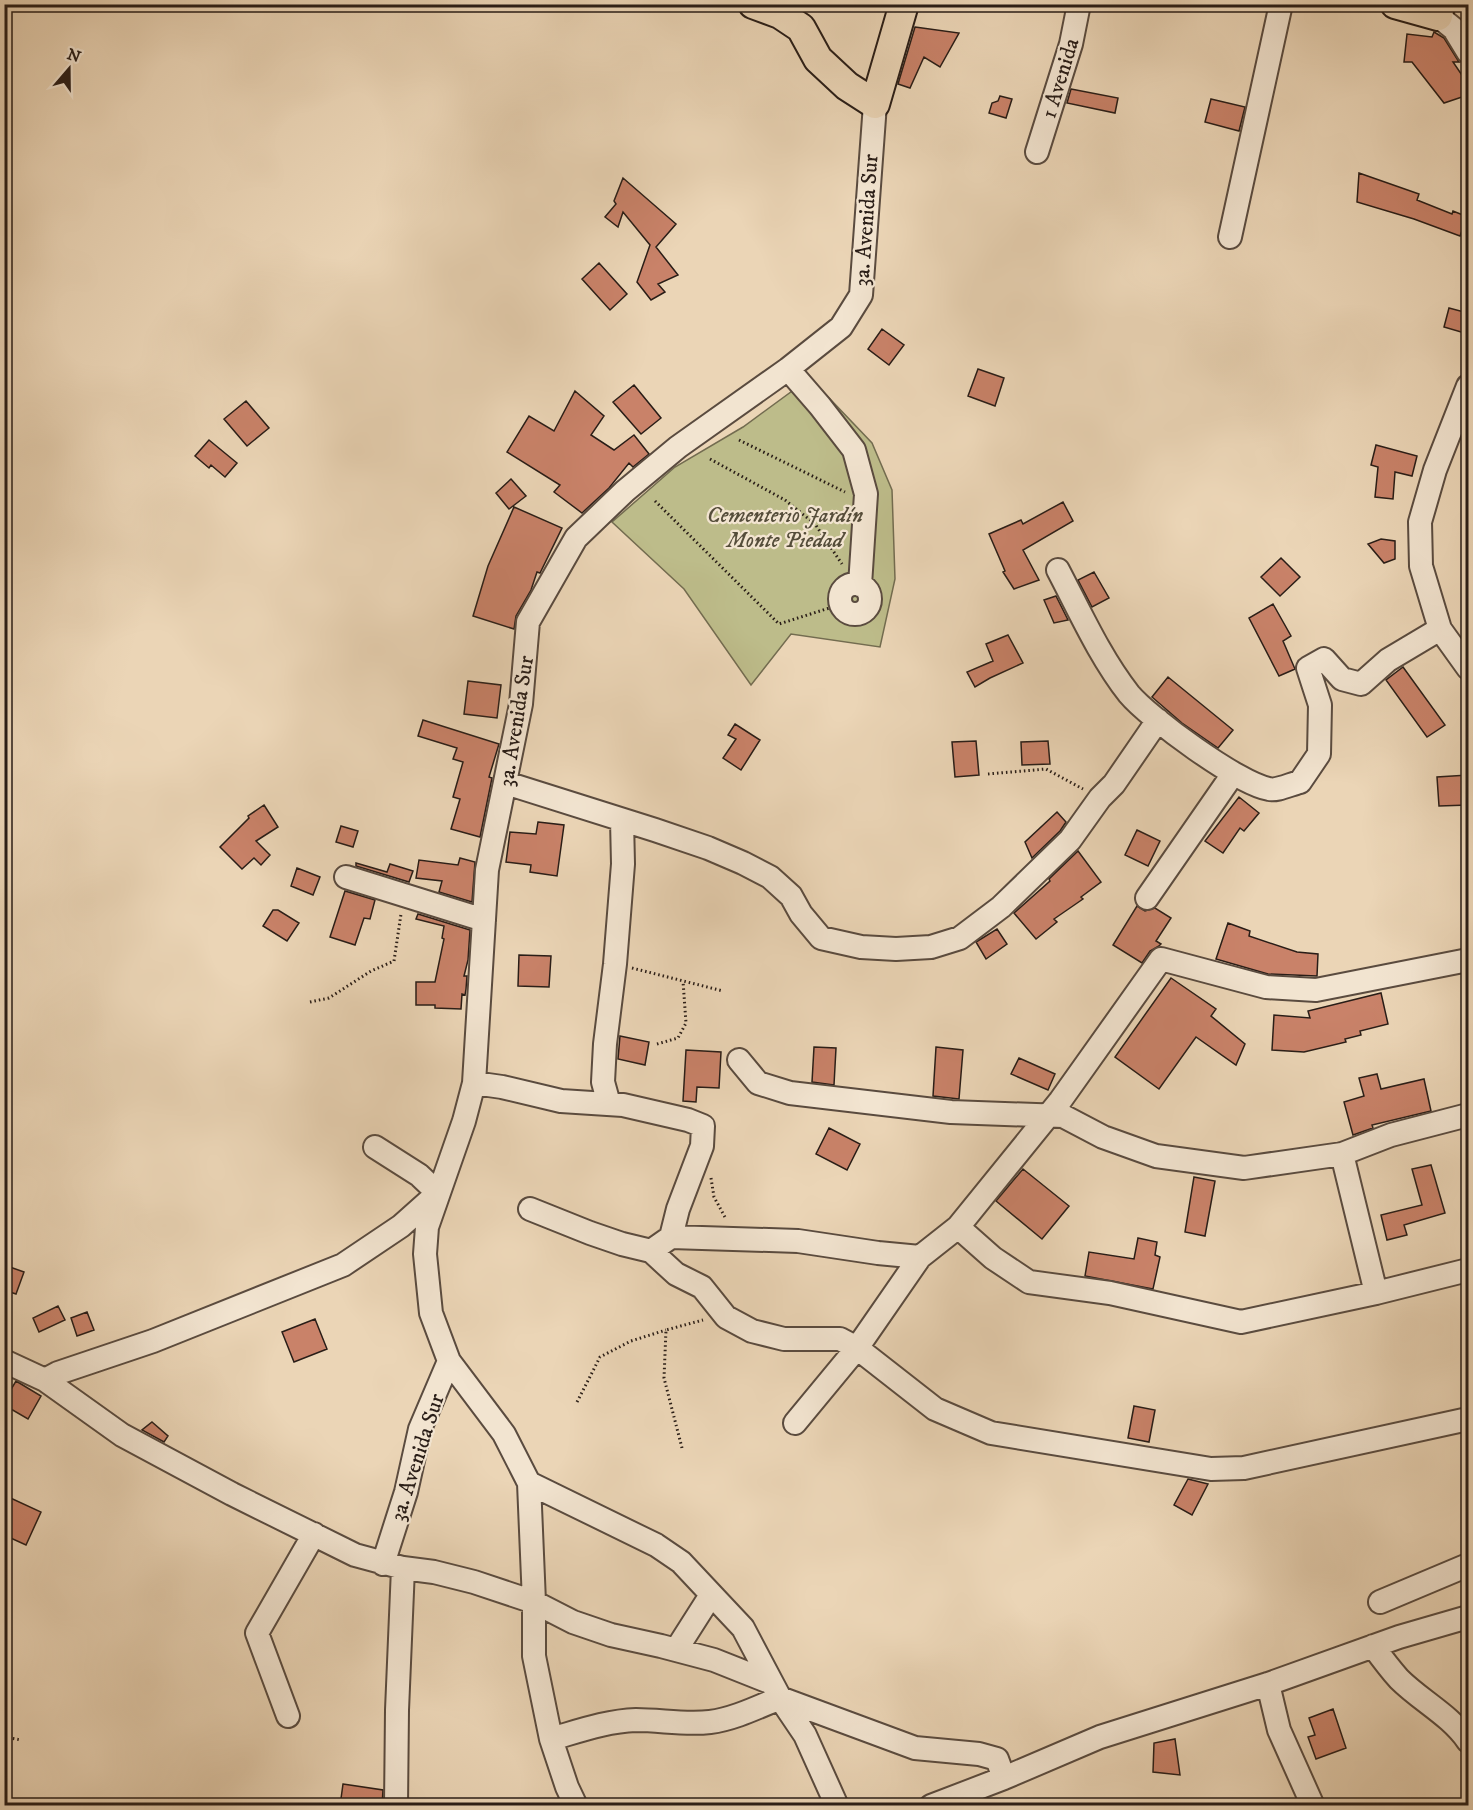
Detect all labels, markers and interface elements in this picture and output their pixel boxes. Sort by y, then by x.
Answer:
street label: 1 Avenida [1035,34,1086,122]
north arrow [39,39,99,99]
text: N [64,44,83,67]
street label: 3a. Avenida Sur [848,152,885,287]
park label: Cementerio Jardín Monte Piedad [707,502,863,554]
street label: 3a. Avenida Sur [493,653,540,789]
street label: 3a. Avenida Sur [384,1390,451,1525]

